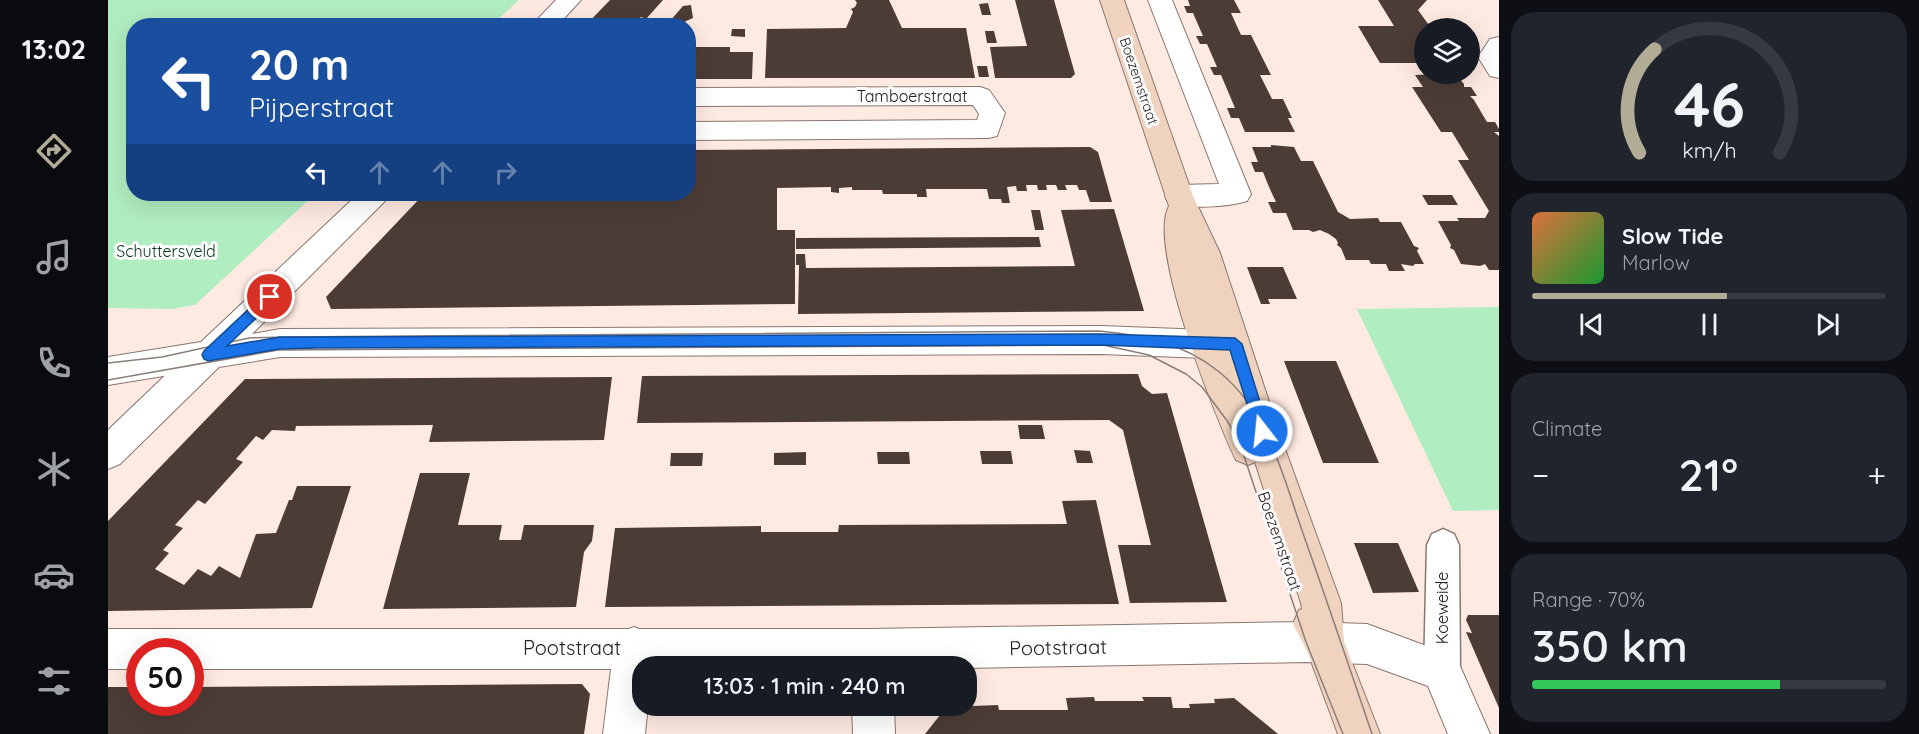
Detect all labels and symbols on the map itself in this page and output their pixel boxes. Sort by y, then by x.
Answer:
street label: Boezemstraat [1116,35,1162,127]
street label: Tamboerstraat [857,86,967,106]
park label: Schuttersveld [116,241,216,261]
pin [244,271,295,322]
position arrow [1230,399,1294,463]
street label: Boezemstraat [1254,489,1306,593]
street label: Koeweide [1432,572,1452,644]
street label: Pootstraat [1009,634,1107,660]
street label: Pootstraat [523,635,621,660]
speed limit sign: 50 [126,638,204,716]

